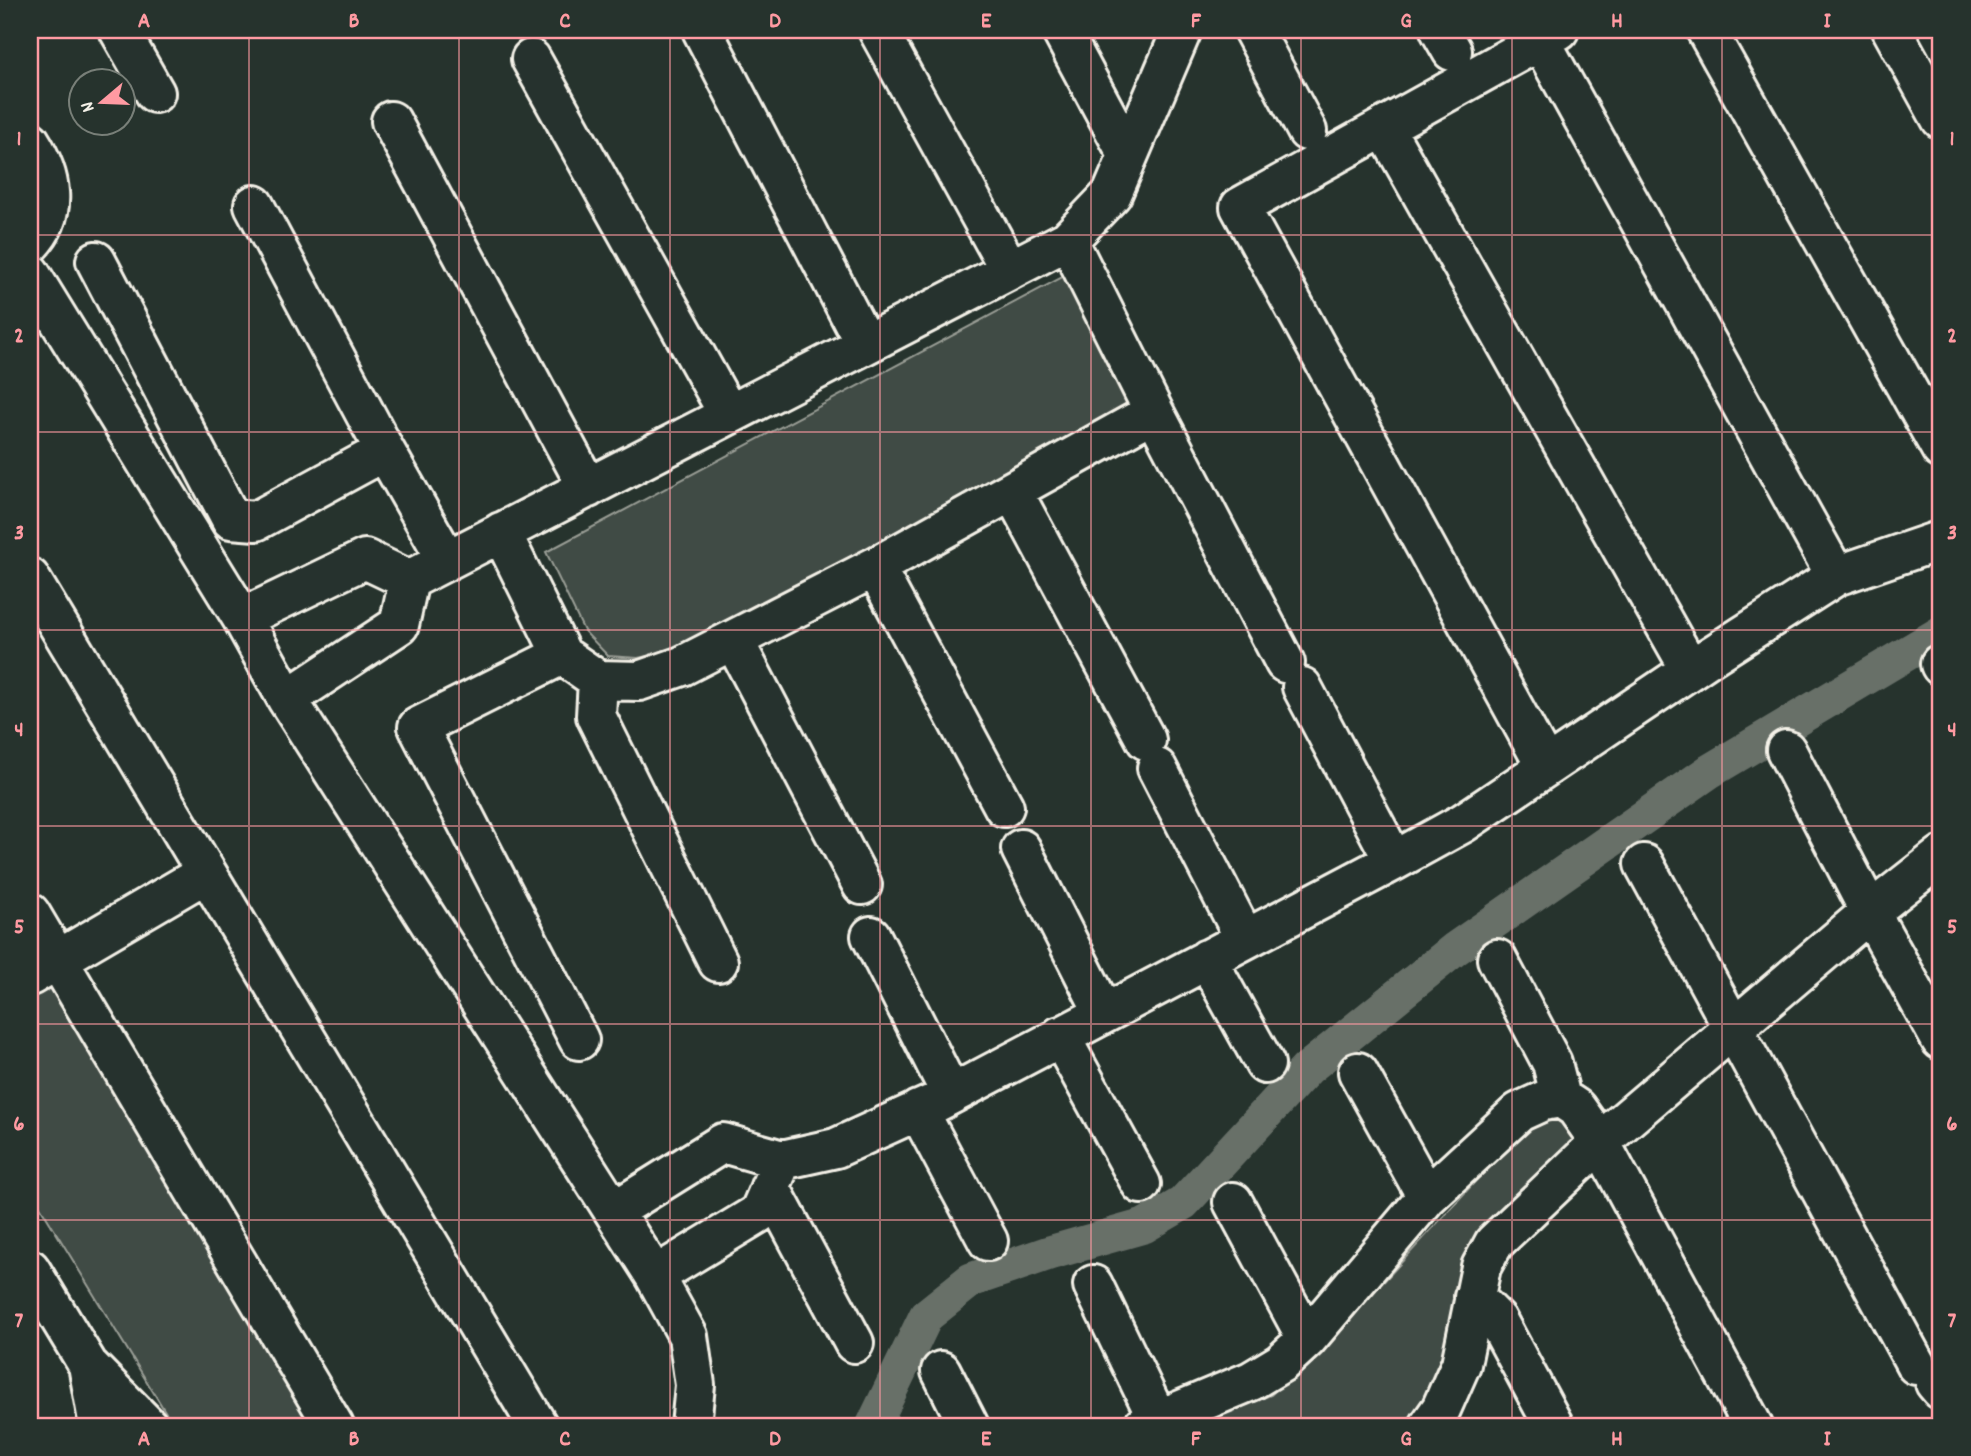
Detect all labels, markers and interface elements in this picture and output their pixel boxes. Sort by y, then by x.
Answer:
text: A [138,6,150,39]
text: B [349,6,360,39]
text: C [559,6,571,39]
text: D [769,6,781,39]
text: E [981,6,992,39]
text: F [1191,6,1202,39]
text: G [1400,6,1412,39]
text: H [1611,6,1623,39]
text: I [1823,6,1831,39]
north arrow [66,66,136,136]
text: N [75,98,104,115]
text: 1 [16,124,22,157]
text: 1 [1949,124,1955,157]
text: 2 [14,321,24,354]
text: 2 [1947,321,1957,354]
text: 3 [14,518,24,551]
text: 3 [1947,518,1957,551]
text: 4 [14,715,24,748]
text: 4 [1947,715,1957,748]
text: 5 [14,912,24,945]
text: 5 [1947,912,1957,945]
text: 6 [13,1109,25,1142]
text: 6 [1946,1109,1958,1142]
text: 7 [15,1306,24,1339]
text: 7 [1948,1306,1957,1339]
text: A [138,1424,150,1456]
text: B [349,1424,360,1456]
text: C [559,1424,571,1456]
text: D [769,1424,781,1456]
text: E [981,1424,992,1456]
text: F [1191,1424,1202,1456]
text: G [1400,1424,1412,1456]
text: H [1611,1424,1623,1456]
text: I [1823,1424,1831,1456]

